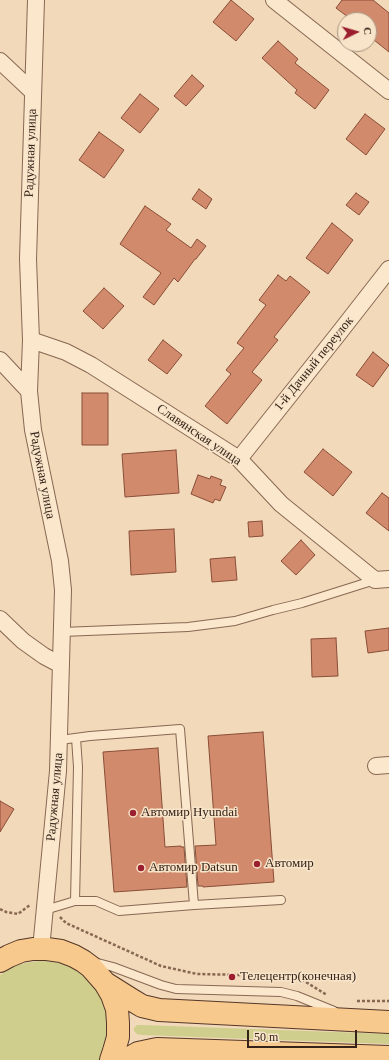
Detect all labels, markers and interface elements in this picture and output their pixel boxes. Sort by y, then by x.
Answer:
north arrow [337,12,377,52]
text: С [362,27,374,36]
street label: Радужная улица [22,108,40,198]
street label: 1-й Дачный переулок [271,313,357,415]
street label: Славянская улица [154,401,244,469]
street label: Радужная улица [26,430,58,520]
street label: Радужная улица [43,752,67,842]
place label: Автомир Hyundai [141,805,238,821]
marker: Автомир Hyundai [128,808,138,818]
place label: Автомир [265,856,314,872]
marker: Автомир [252,859,262,869]
place label: Автомир Datsun [149,860,238,876]
marker: Автомир Datsun [136,863,146,873]
place label: Телецентр(конечная) [240,969,356,985]
marker: Телецентр(конечная) [227,972,237,982]
scale bar [249,1022,359,1048]
text: 50 m [254,1030,278,1044]

